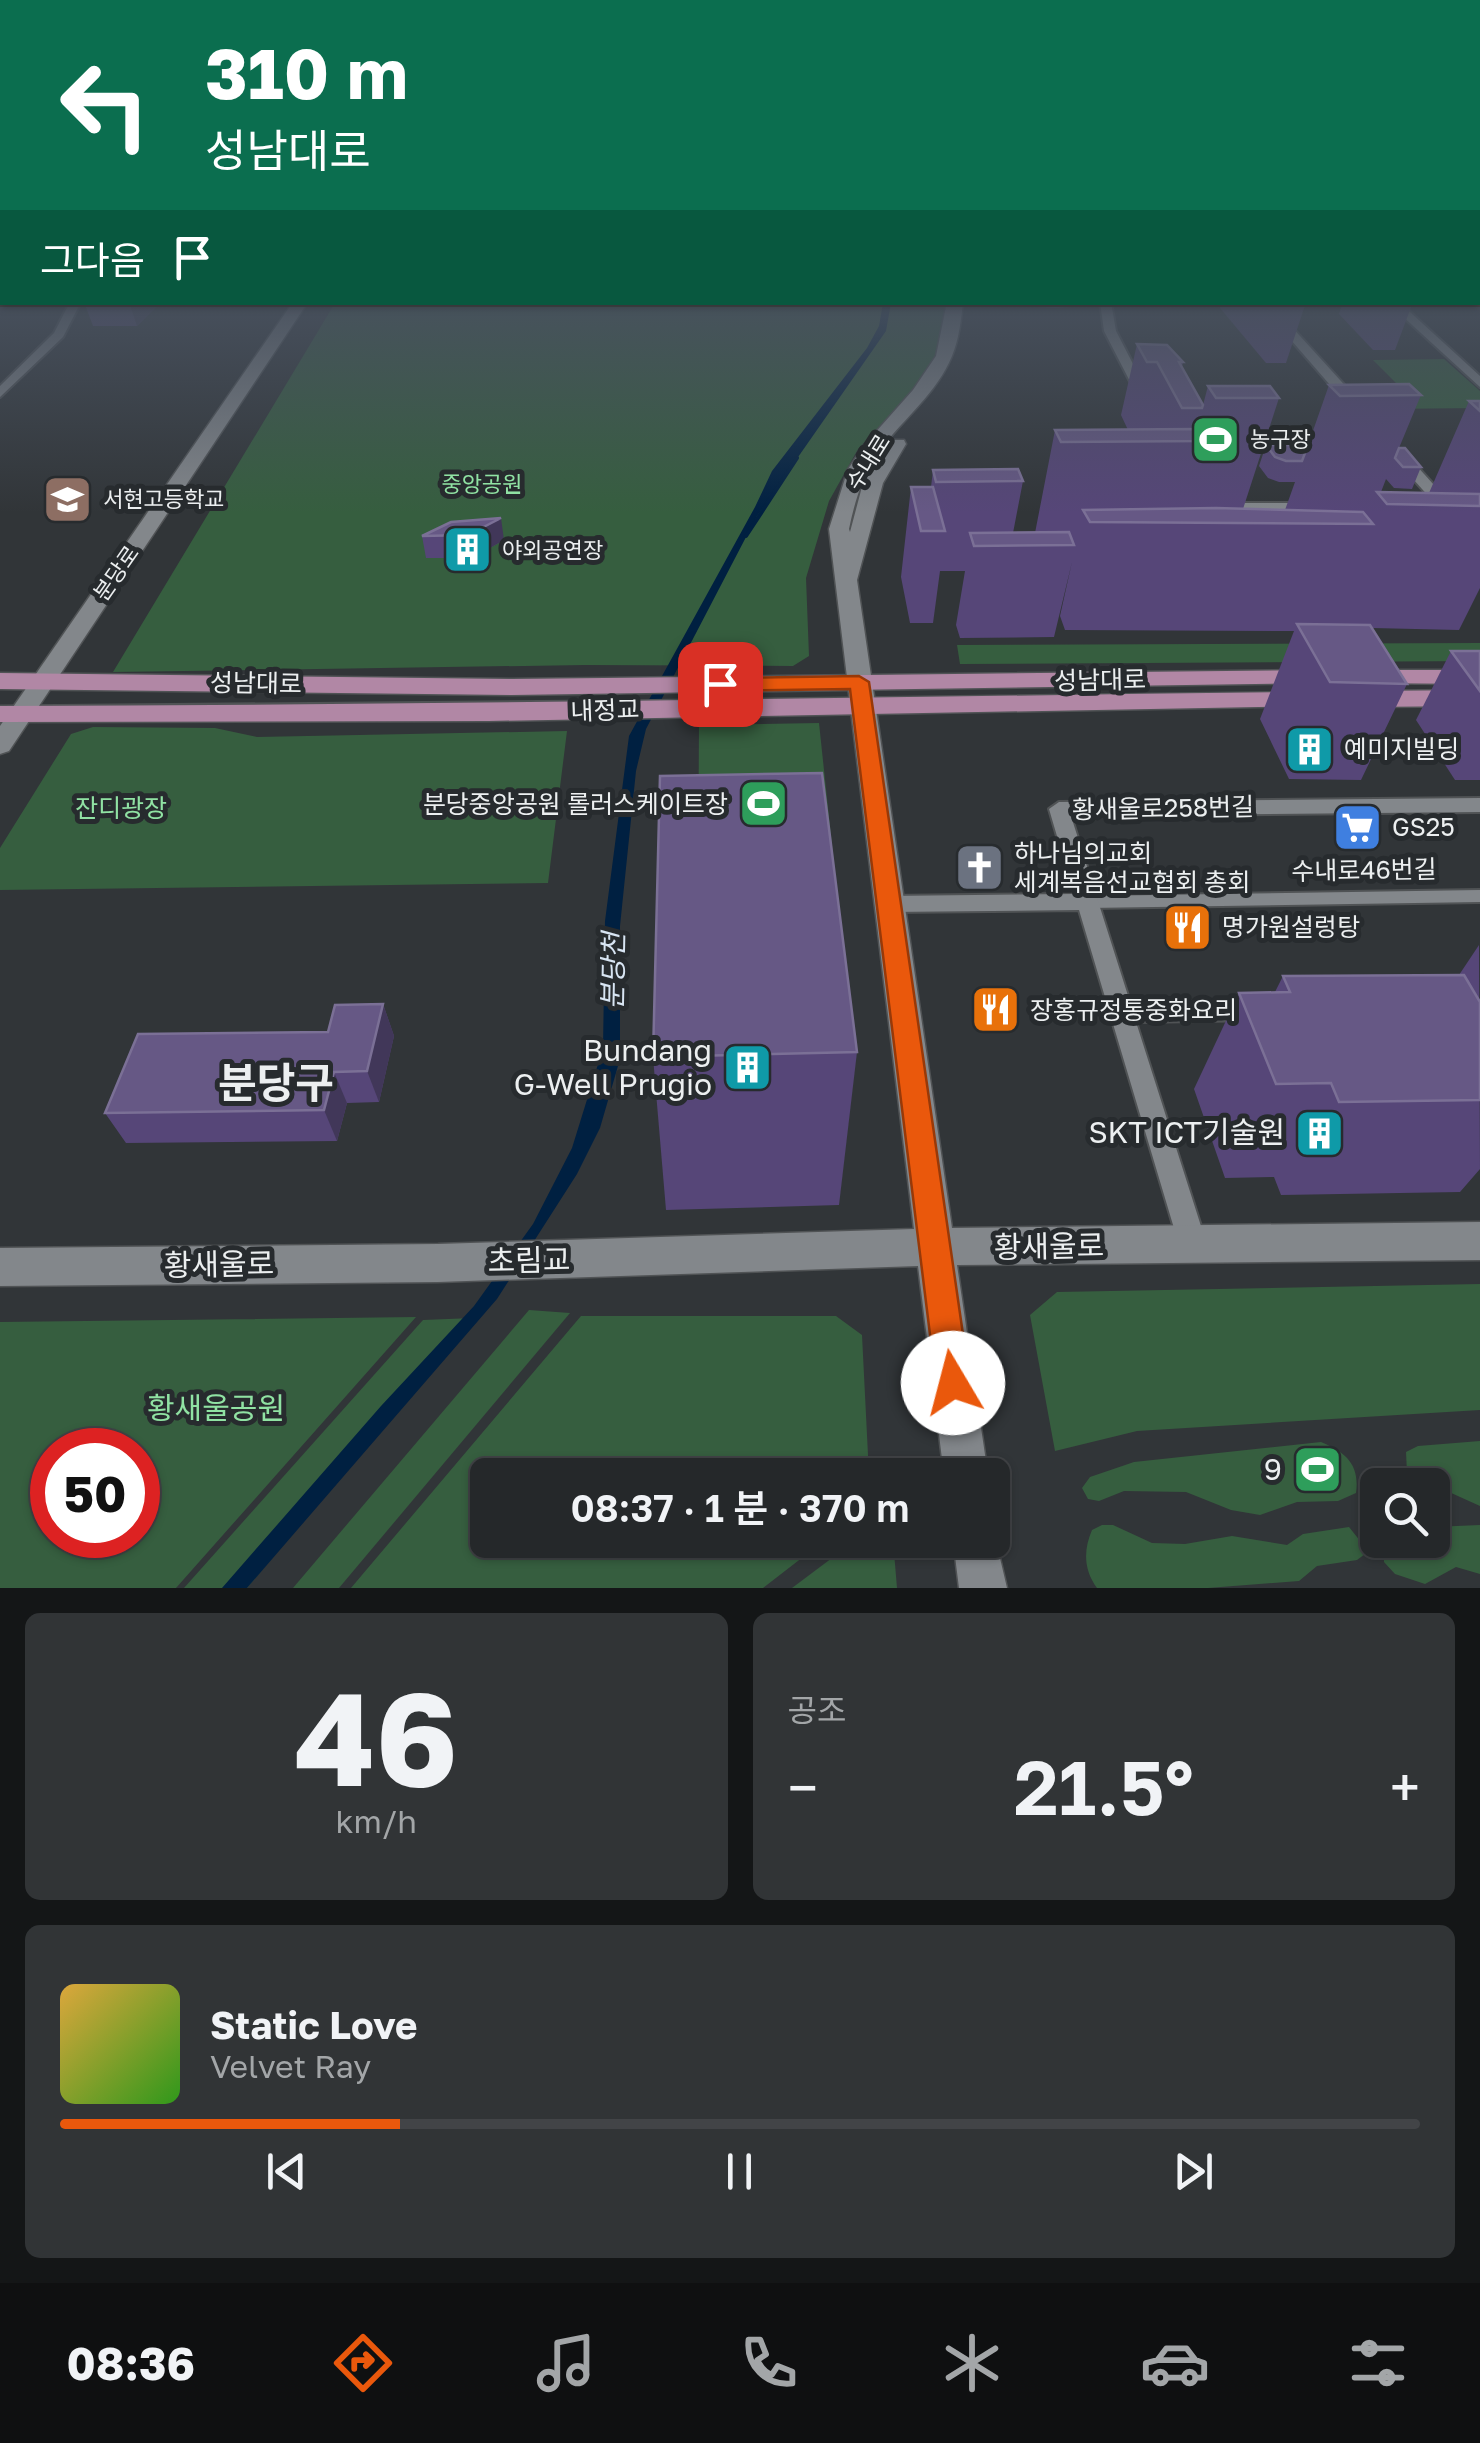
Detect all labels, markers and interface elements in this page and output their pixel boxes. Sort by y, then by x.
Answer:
text: 310 m [205,30,408,114]
icon: left [40,40,170,170]
text: 성남대로 [205,123,371,177]
icon: arrive [165,230,220,285]
text: 그다음 [40,237,145,282]
sports icon: 농구장 [1189,413,1241,465]
place label: 농구장 [1250,425,1311,452]
street label: 수내로 [840,429,895,495]
park label: 중앙공원 [442,470,522,497]
school or university icon: 서현고등학교 [42,473,94,525]
place label: 서현고등학교 [103,485,224,512]
building icon: 야외공연장 [441,524,493,576]
place label: 야외공연장 [502,536,603,563]
street label: 분당로 [87,540,144,605]
pin [678,642,763,727]
icon: arrive [693,657,748,712]
street label: 성남대로 [1054,663,1146,696]
street label: 성남대로 [210,666,302,699]
street label: 내정교 [570,693,640,726]
building icon: 예미지빌딩 [1283,723,1335,775]
place label: 예미지빌딩 [1344,733,1459,764]
sports icon: 분당중앙공원 롤러스케이트장 [737,778,789,830]
place label: 분당중앙공원 롤러스케이트장 [423,788,728,819]
street label: 황새울로258번길 [1072,790,1254,825]
park label: 잔디광장 [75,792,167,823]
supermarket icon: GS25 [1331,801,1383,853]
place label: GS25 [1392,811,1455,842]
place label: 하나님의교회 세계복음선교협회 총회 [1014,837,1250,897]
church icon: 하나님의교회 세계복음선교협회 총회 [953,841,1005,893]
street label: 수내로46번길 [1291,853,1437,886]
restaurant icon: 명가원설렁탕 [1161,901,1213,953]
place label: 명가원설렁탕 [1222,911,1360,942]
water label: 분당천 [595,929,630,1010]
restaurant icon: 장홍규정통중화요리 [969,984,1021,1036]
place label: 장홍규정통중화요리 [1030,994,1237,1025]
place label: Bundang G-Well Prugio [514,1032,712,1102]
building icon: Bundang G-Well Prugio [721,1042,773,1094]
district label: 분당구 [218,1057,334,1107]
building icon: SKT ICT기술원 [1294,1107,1346,1159]
place label: SKT ICT기술원 [1088,1114,1285,1150]
street label: 황새울로 [993,1227,1104,1265]
street label: 초림교 [487,1241,571,1279]
street label: 황새울로 [163,1245,274,1283]
position arrow [901,1331,1005,1435]
park label: 황새울공원 [147,1390,285,1426]
speed limit sign: 50 [30,1428,160,1558]
sports icon: 9 [1291,1444,1343,1496]
place label: 9 [1264,1451,1282,1487]
map controls [1360,1468,1450,1558]
button: search [1360,1468,1450,1558]
text: 08:37 · 1 분 · 370 m [570,1485,910,1530]
text: 46 [294,1659,458,1815]
text: 공조 [788,1691,846,1729]
text: 21.5° [1014,1741,1194,1832]
text: − [788,1754,818,1820]
text: + [1390,1754,1420,1820]
text: km/h [336,1802,417,1840]
text: Static Love [210,2002,417,2047]
text: Velvet Ray [210,2047,371,2085]
icon: previous [259,2144,314,2199]
icon: pause [712,2144,767,2199]
icon: next [1166,2144,1221,2199]
icon: directions [328,2328,398,2398]
icon: music [531,2328,601,2398]
icon: phone [734,2328,804,2398]
icon: climate [937,2328,1007,2398]
icon: car [1140,2328,1210,2398]
icon: filters [1343,2328,1413,2398]
text: 08:36 [67,2336,195,2390]

